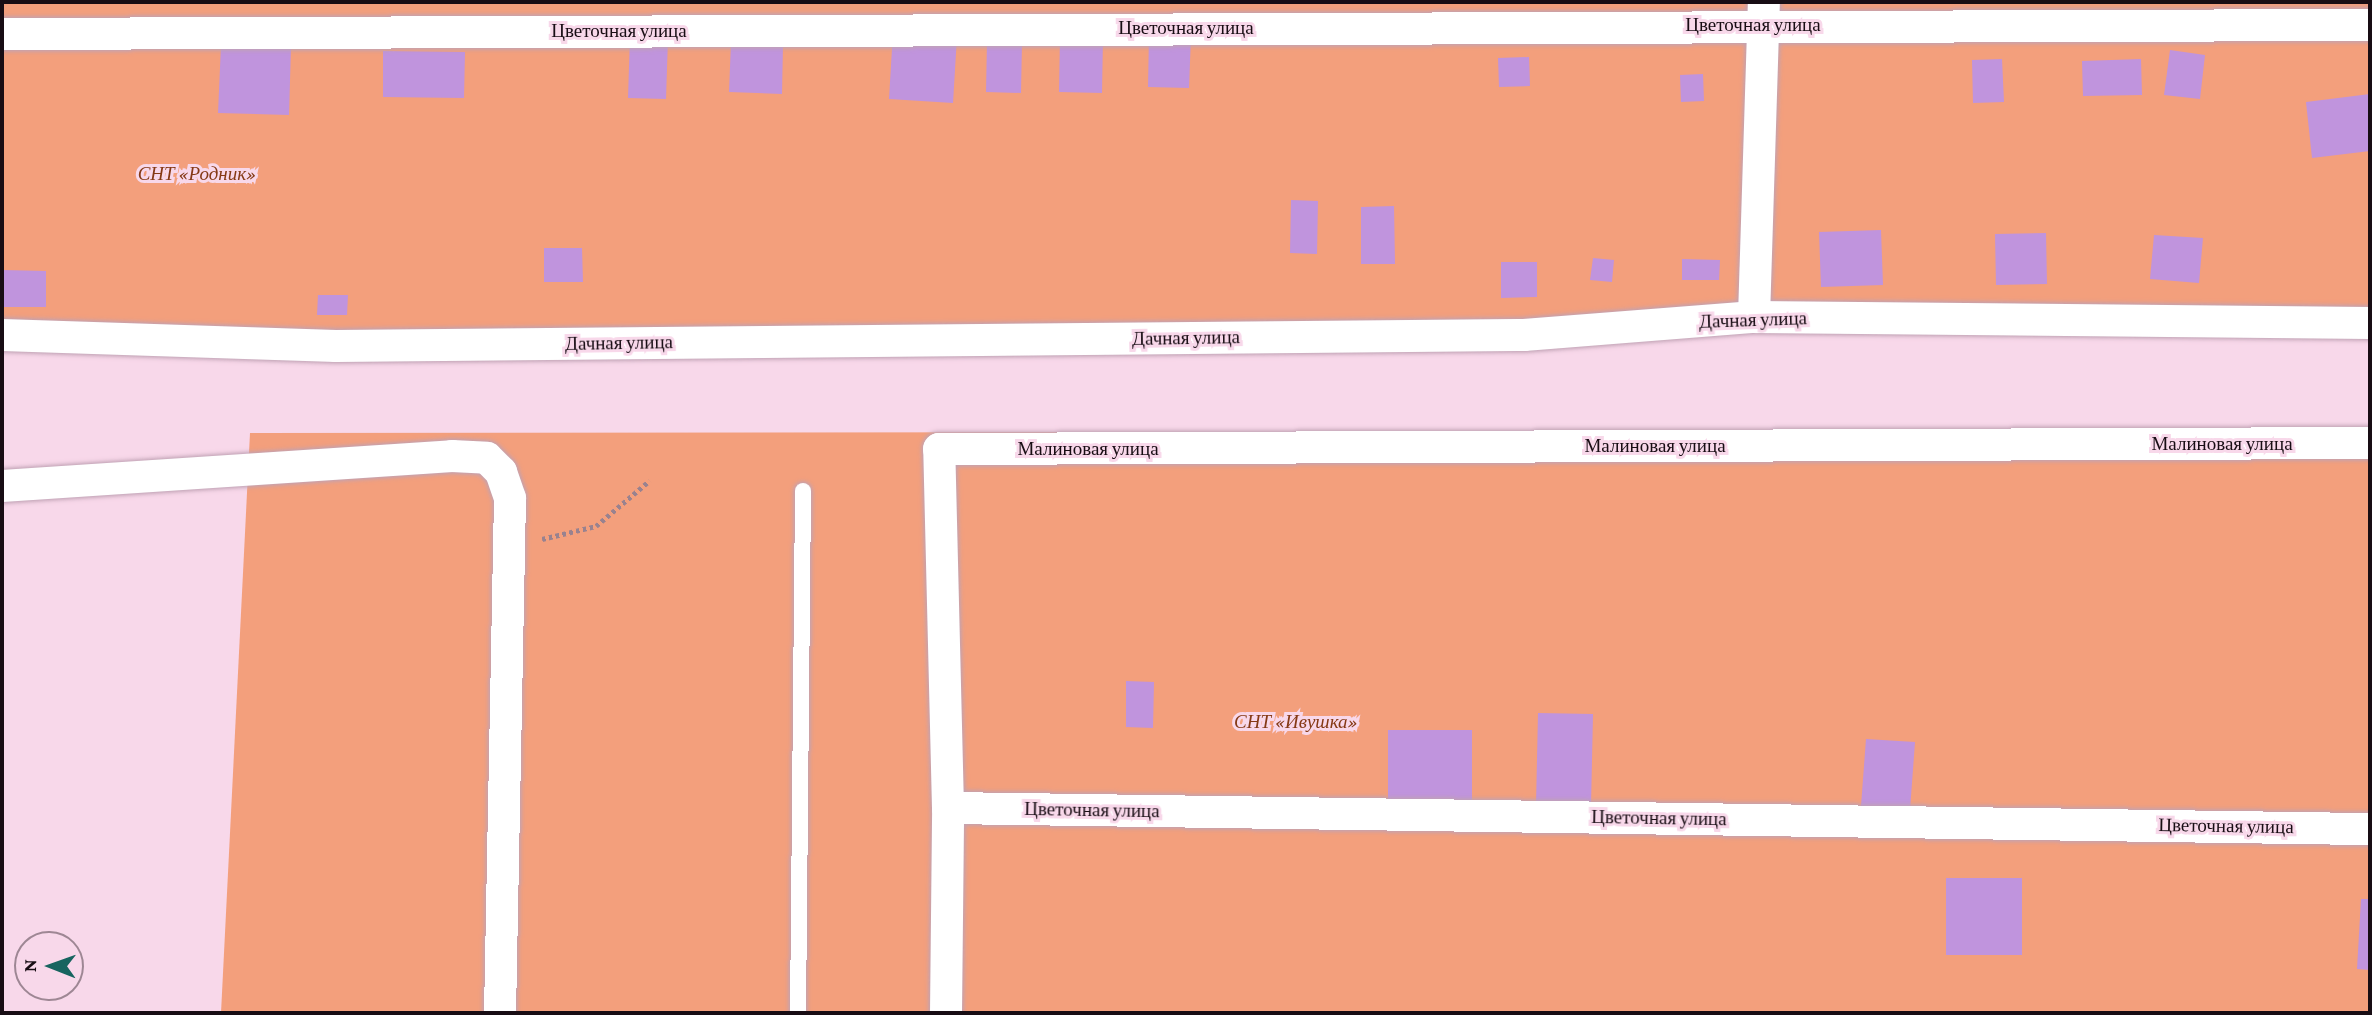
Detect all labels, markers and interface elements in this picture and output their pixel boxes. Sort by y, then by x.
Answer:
street label: Цветочная улица [1685,14,1821,36]
street label: Цветочная улица [1118,17,1254,39]
street label: Цветочная улица [551,20,687,42]
park label: СНТ «Родник» [138,163,256,185]
street label: Дачная улица [1699,307,1807,333]
street label: Дачная улица [1132,326,1240,350]
street label: Дачная улица [565,331,673,355]
street label: Малиновая улица [2151,433,2293,455]
street label: Малиновая улица [1584,435,1726,457]
street label: Малиновая улица [1017,438,1159,460]
park label: СНТ «Ивушка» [1234,711,1358,733]
street label: Цветочная улица [1024,797,1160,823]
street label: Цветочная улица [1591,805,1727,831]
street label: Цветочная улица [2158,813,2294,839]
north arrow [14,931,84,1001]
text: N [19,959,40,972]

